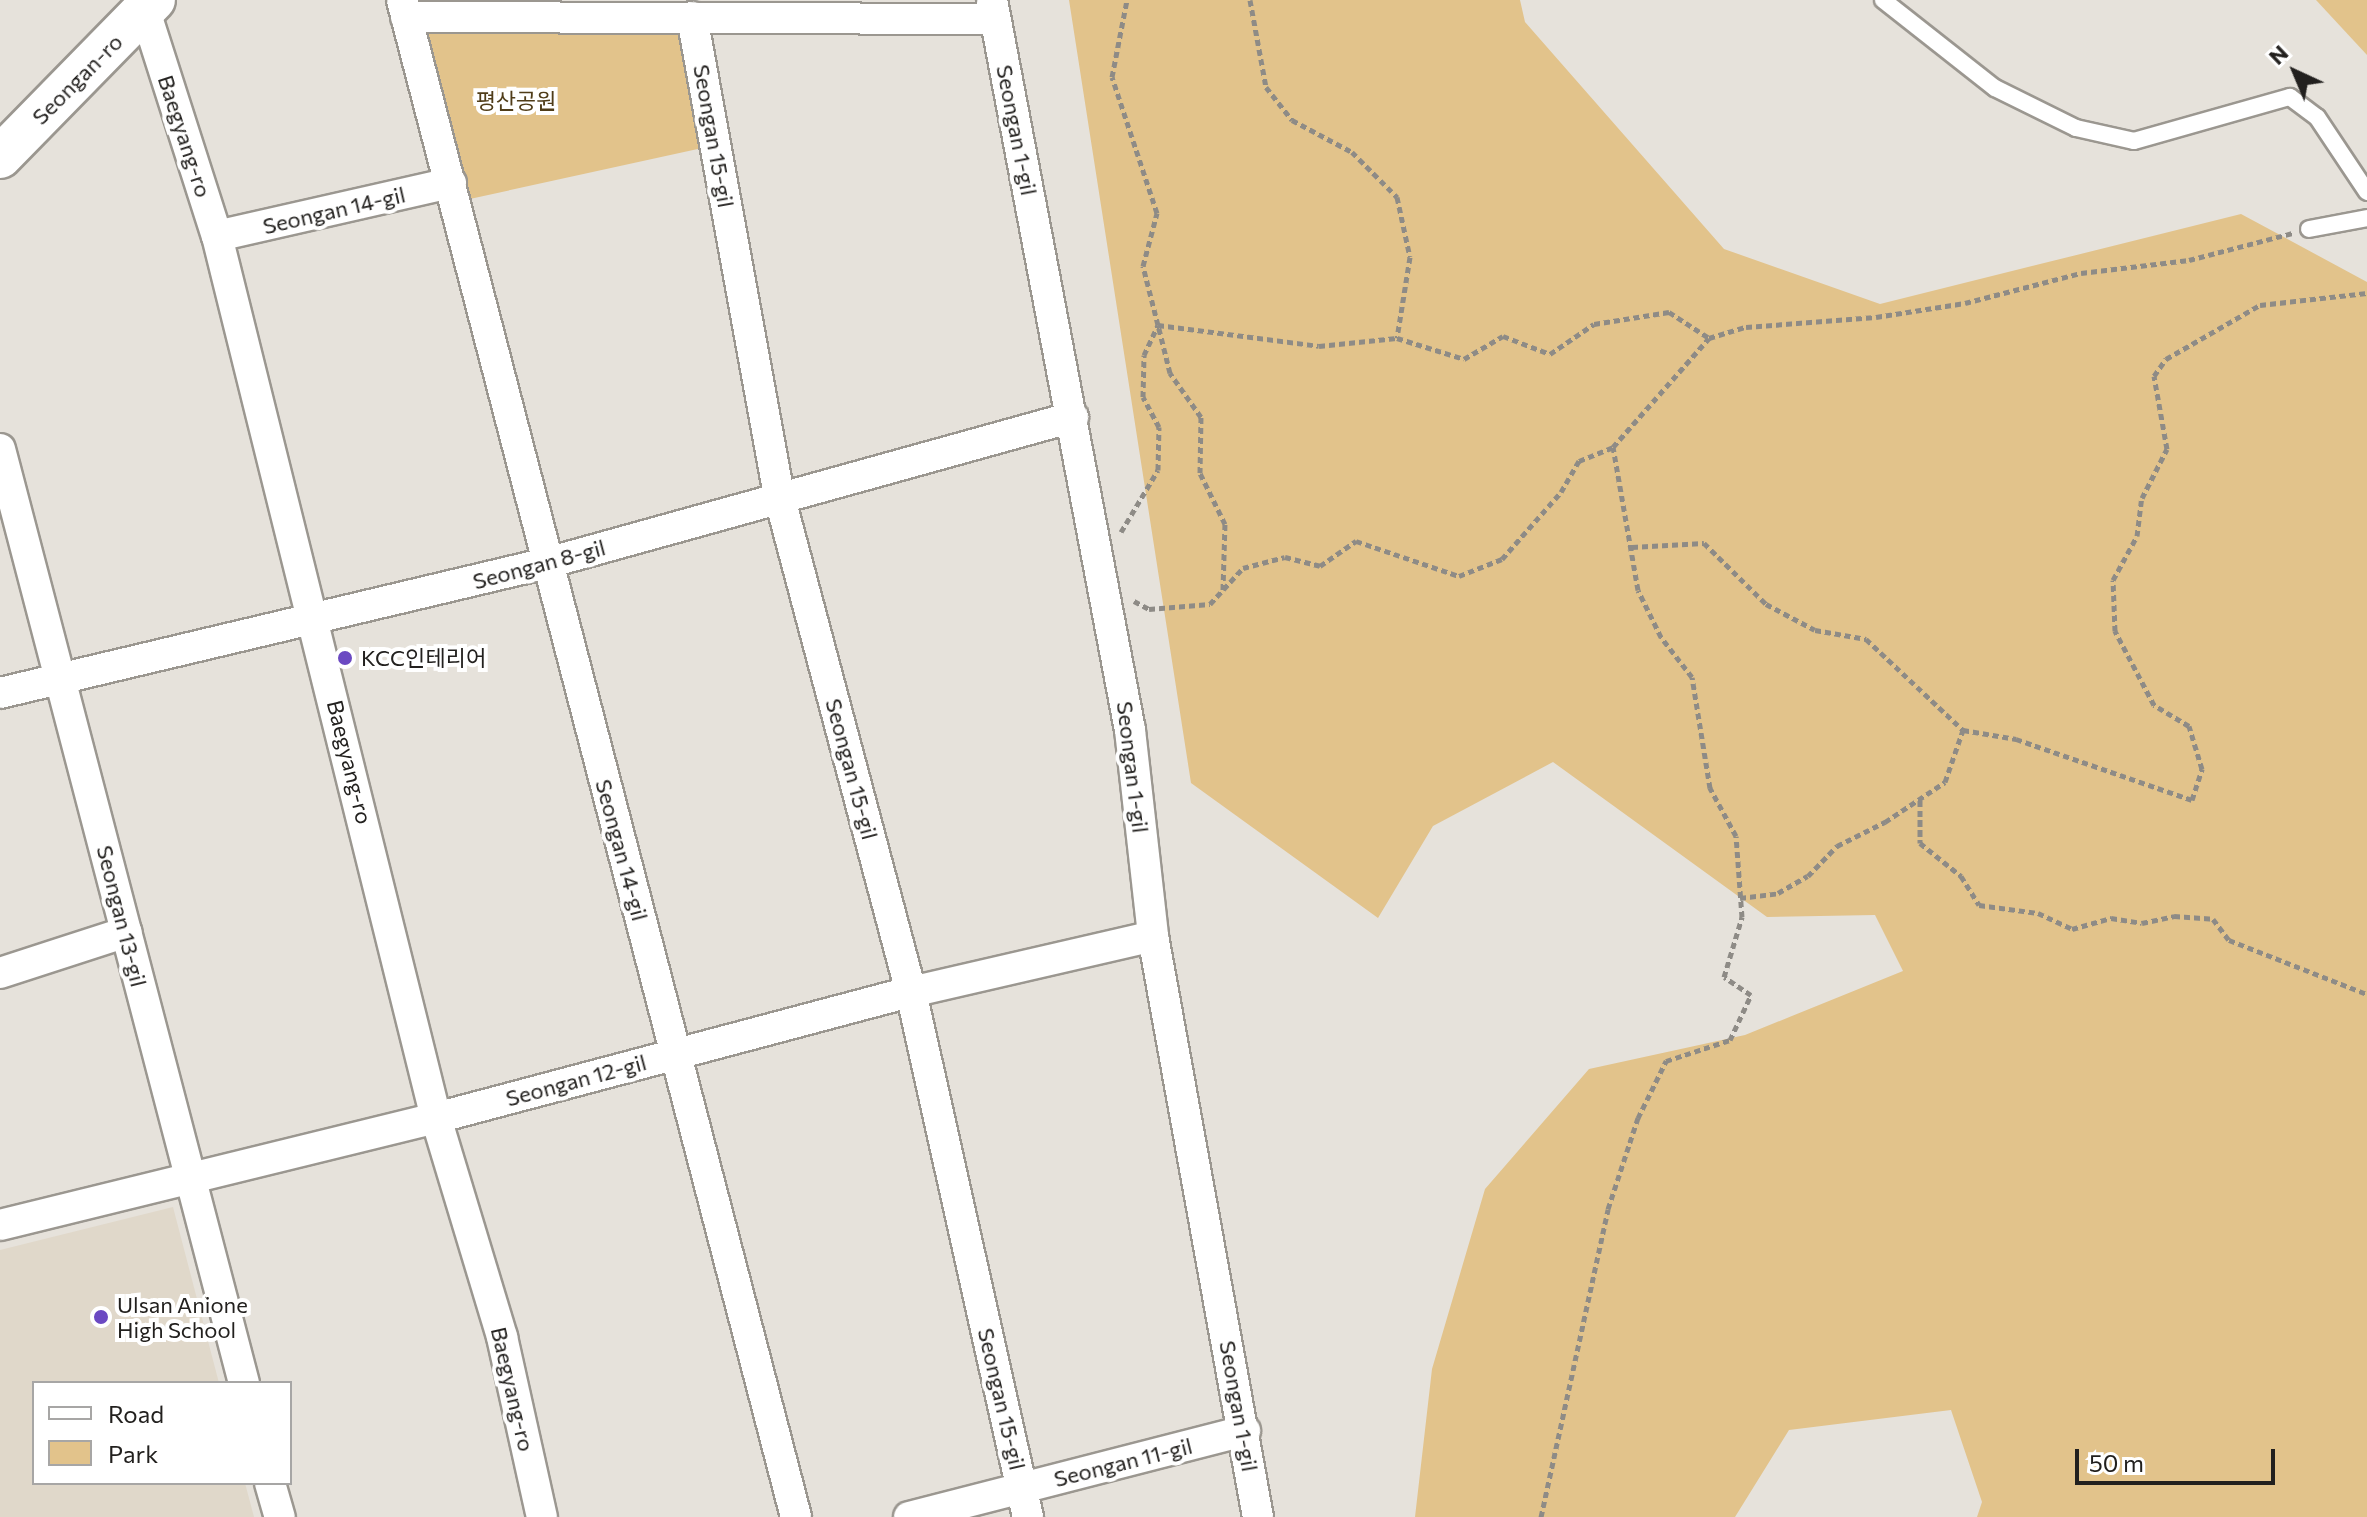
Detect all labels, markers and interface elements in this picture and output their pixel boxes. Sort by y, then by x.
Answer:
street label: Seongan-ro [26,28,128,130]
north arrow [2255,32,2335,112]
text: N [2263,39,2293,70]
street label: Seongan 15-gil [688,62,740,210]
street label: Seongan 1-gil [991,63,1043,197]
street label: Baegyang-ro [153,72,217,200]
park label: 평산공원 [476,88,556,114]
street label: Seongan 14-gil [260,181,408,239]
street label: Seongan 8-gil [470,534,608,594]
place label: KCC인테리어 [361,645,486,671]
marker: KCC인테리어 [336,649,354,667]
street label: Seongan 15-gil [821,696,883,842]
street label: Baegyang-ro [322,697,378,827]
street label: Seongan 1-gil [1112,700,1154,834]
street label: Seongan 14-gil [590,776,654,924]
street label: Seongan 13-gil [92,843,152,989]
street label: Seongan 12-gil [503,1049,649,1111]
place label: Ulsan Anione High School [117,1291,248,1342]
marker: Ulsan Anione High School [92,1308,110,1326]
street label: Baegyang-ro [486,1324,540,1454]
street label: Seongan 15-gil [973,1325,1031,1473]
street label: Seongan 1-gil [1215,1339,1263,1473]
legend [32,1381,292,1485]
text: Road [108,1399,164,1428]
street label: Seongan 11-gil [1051,1432,1195,1492]
scale bar [2079,1433,2279,1483]
text: Park [108,1439,158,1468]
text: 50 m [2089,1448,2144,1477]

